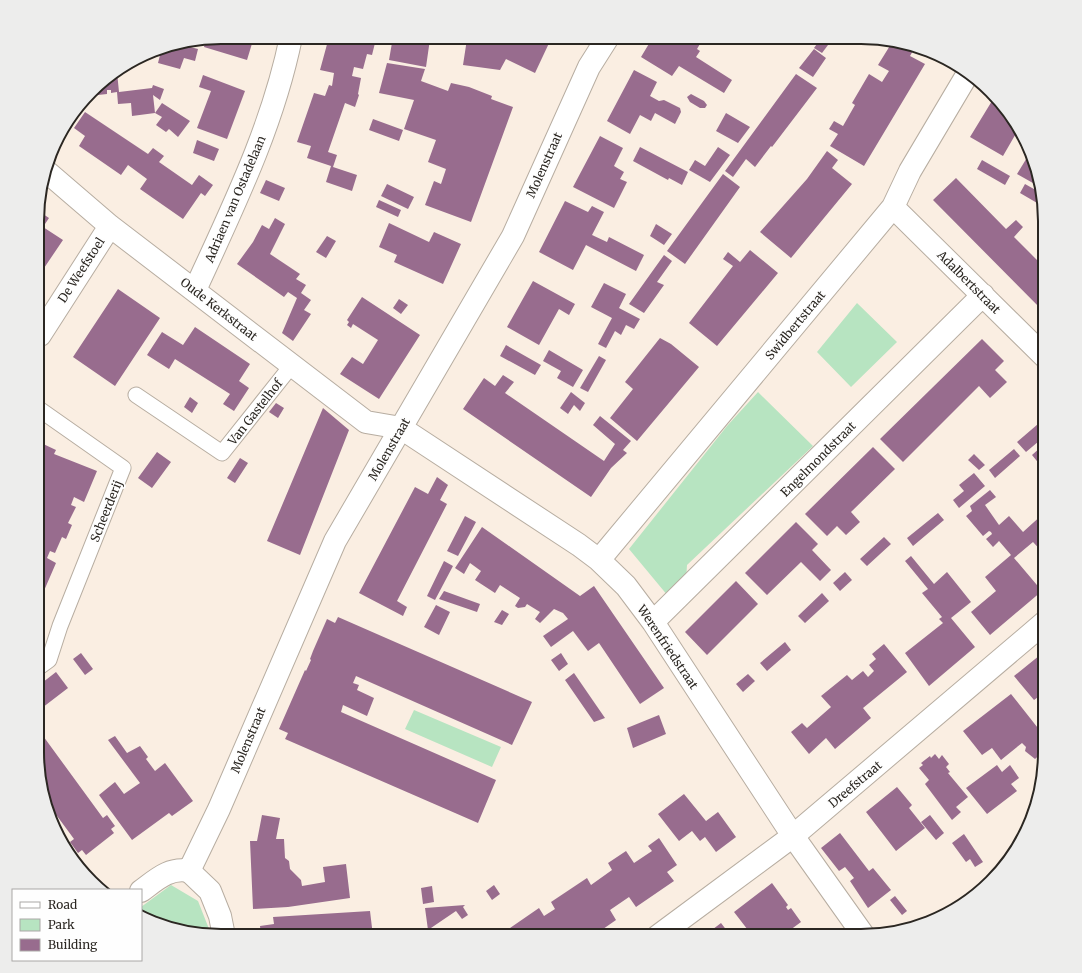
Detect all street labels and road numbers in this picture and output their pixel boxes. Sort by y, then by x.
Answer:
street label: Molenstraat [523,130,565,200]
street label: Adriaen van Ostadelaan [201,133,269,266]
street label: De Weefstoel [54,234,108,305]
street label: Adalbertstraat [934,247,1004,317]
street label: Oude Kerkstraat [178,274,261,344]
street label: Swidbertstraat [762,287,828,363]
street label: Van Gastelhof [224,376,286,449]
street label: Molenstraat [365,415,413,483]
street label: Engelmondstraat [777,418,859,500]
street label: Scheerderij [87,478,125,544]
street label: Werenfriedstraat [634,601,702,692]
street label: Molenstraat [227,705,269,775]
street label: Dreefstraat [825,757,885,811]

